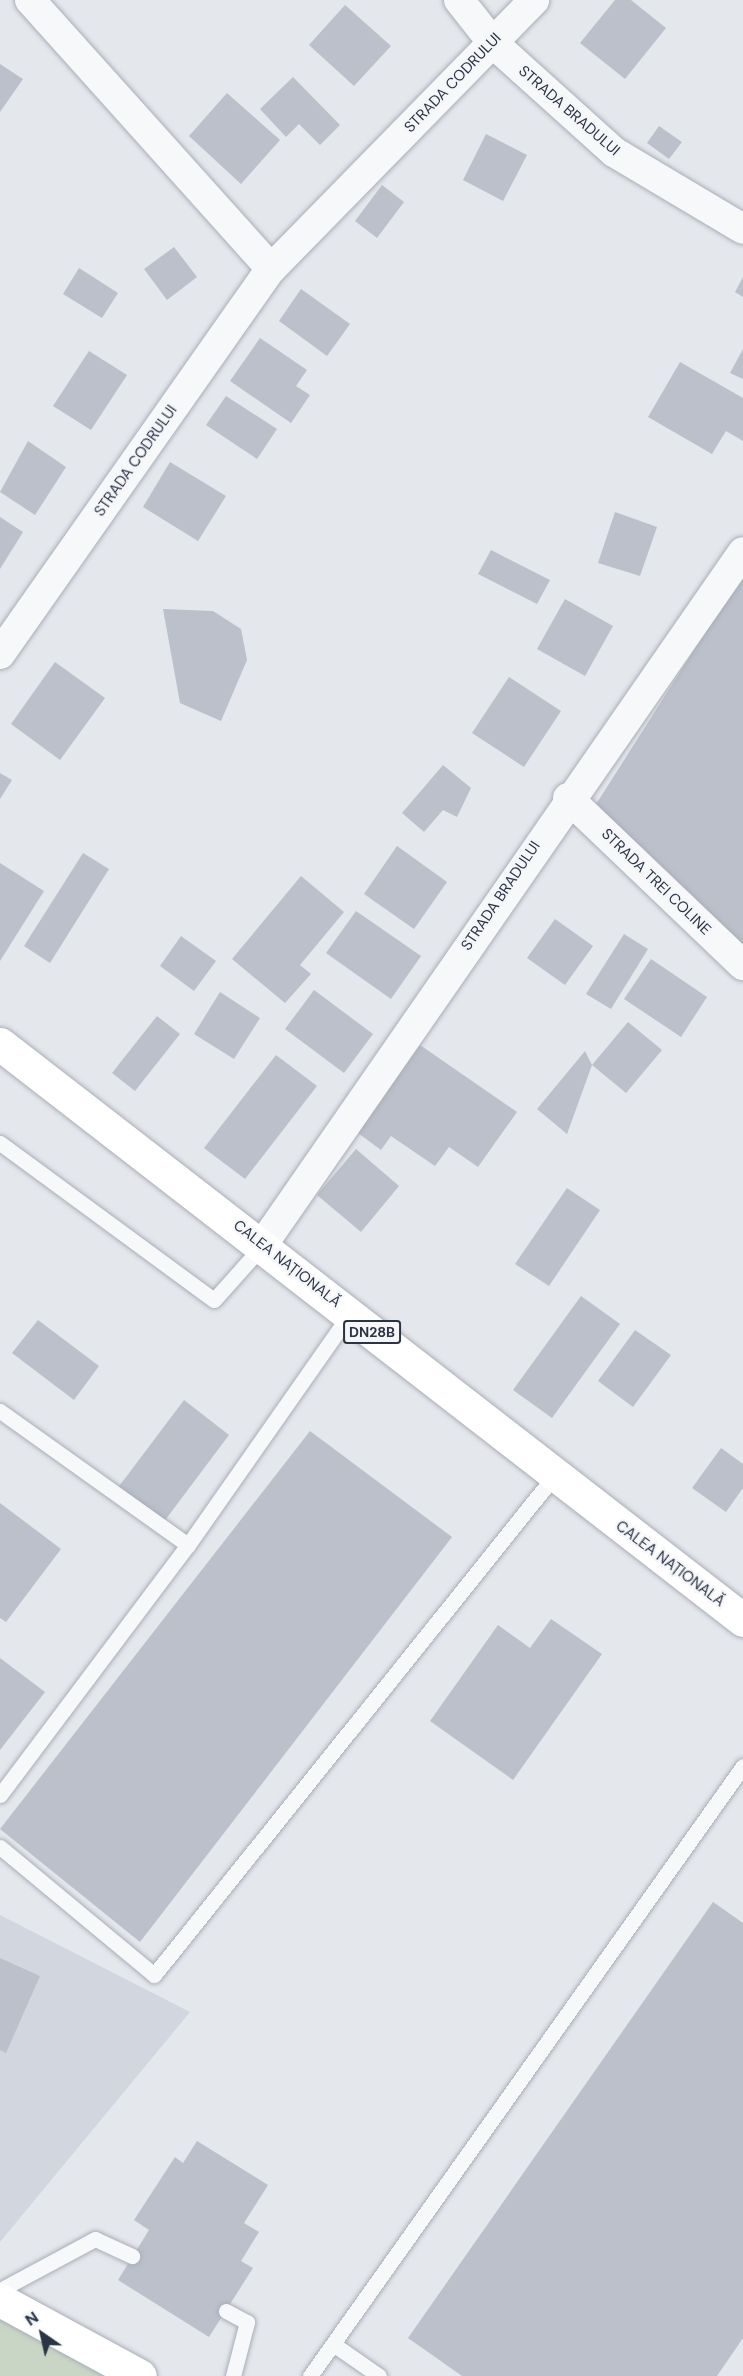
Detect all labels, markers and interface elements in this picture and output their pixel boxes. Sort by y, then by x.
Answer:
street label: STRADA CODRULUI [401,29,505,137]
street label: STRADA BRADULUI [515,62,623,160]
street label: STRADA CODRULUI [91,402,181,520]
street label: STRADA TREI COLINE [598,825,714,939]
street label: STRADA BRADULUI [458,838,544,954]
street label: CALEA NAȚIONALĂ [230,1216,344,1312]
road number: DN28B [342,1321,402,1343]
street label: CALEA NAȚIONALĂ [612,1517,728,1611]
north arrow [12,2304,72,2364]
text: N [21,2307,42,2331]

